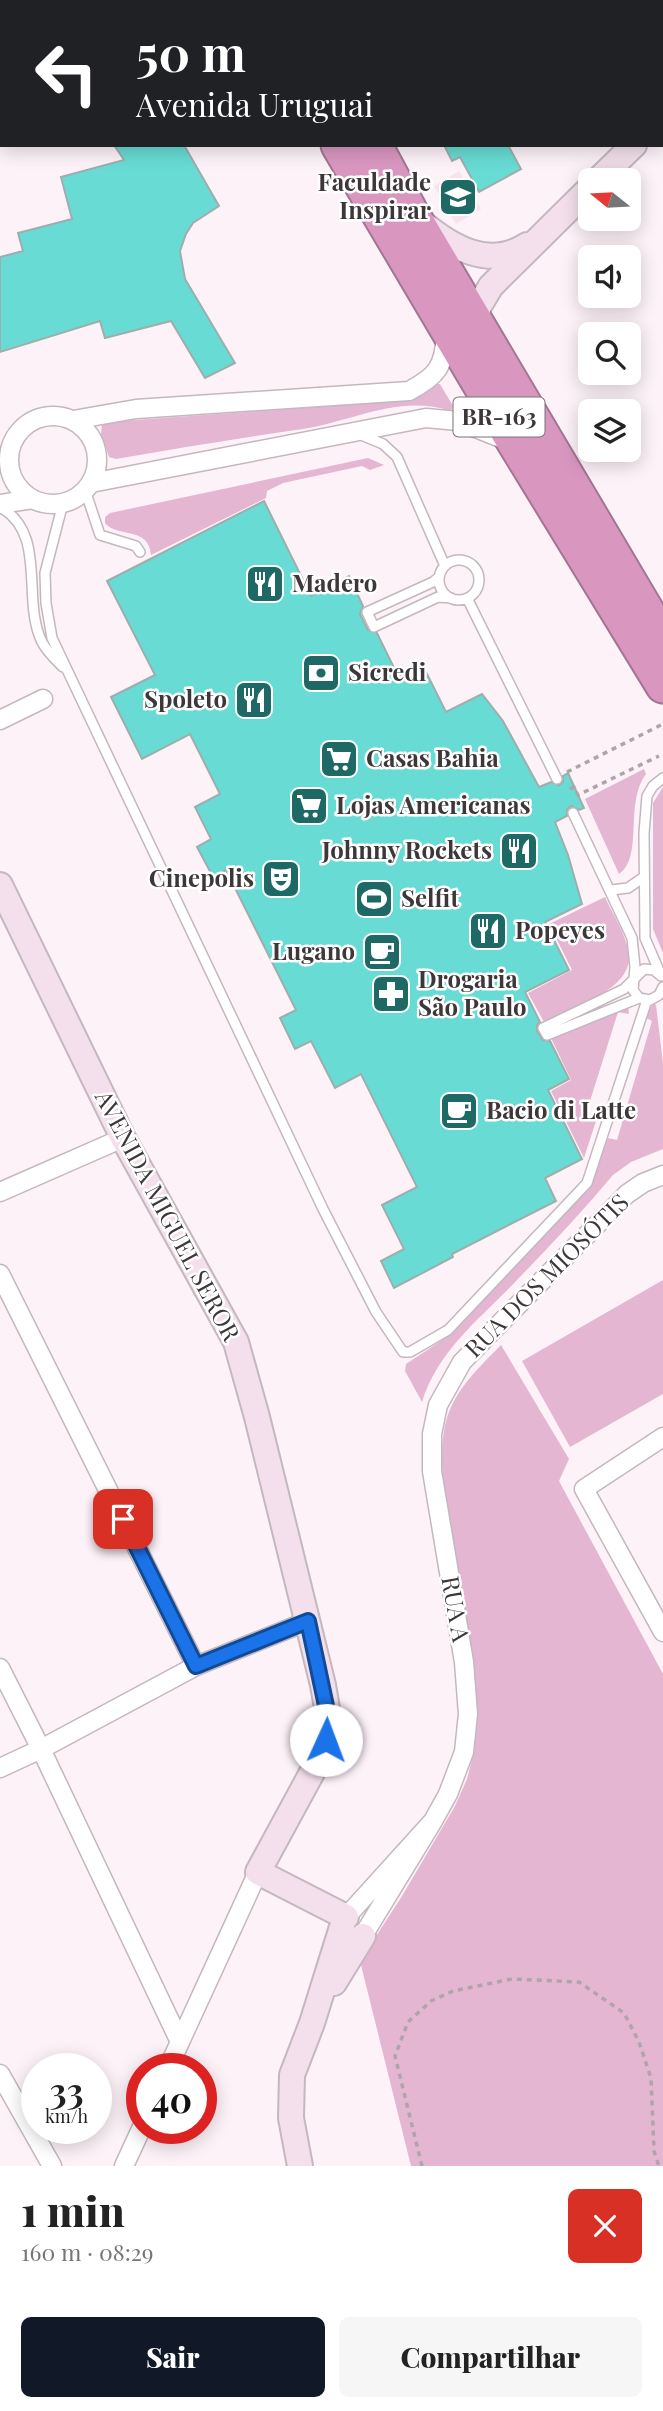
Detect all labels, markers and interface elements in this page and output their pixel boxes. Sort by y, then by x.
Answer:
text: 50 m [136,19,246,84]
icon: left [21,28,112,119]
text: Avenida Uruguai [136,82,373,125]
place label: Faculdade Inspirar [318,165,432,225]
north arrow [578,168,640,231]
map controls [578,168,641,462]
school or university icon: Faculdade Inspirar [437,176,479,218]
button: sound [578,245,641,308]
button: search [578,322,641,385]
road number: BR-163 [454,398,544,436]
button: layers [578,399,641,462]
restaurant icon: Madero [244,563,286,605]
place label: Madero [292,566,377,598]
bank icon: Sicredi [300,652,342,694]
place label: Sicredi [348,655,427,687]
restaurant icon: Spoleto [233,679,275,721]
place label: Spoleto [144,682,227,714]
supermarket icon: Casas Bahia [318,738,360,780]
place label: Casas Bahia [366,741,499,773]
supermarket icon: Lojas Americanas [288,785,330,827]
place label: Lojas Americanas [336,788,531,820]
restaurant icon: Johnny Rockets [498,830,540,872]
place label: Johnny Rockets [321,833,492,865]
theatre icon: Cinepolis [260,858,302,900]
place label: Cinepolis [149,861,254,893]
sports icon: Selfit [353,878,395,920]
place label: Selfit [401,881,459,913]
restaurant icon: Popeyes [467,910,509,952]
place label: Popeyes [515,913,605,945]
cafe icon: Lugano [361,931,403,973]
place label: Lugano [272,934,355,966]
place label: Drogaria São Paulo [418,962,526,1022]
pharmacy icon: Drogaria São Paulo [370,973,412,1015]
street label: AVENIDA MIGUEL SEROR [89,1083,249,1346]
cafe icon: Bacio di Latte [438,1090,480,1132]
place label: Bacio di Latte [486,1093,636,1125]
street label: RUA DOS MIOSÓTIS [457,1186,635,1364]
pin [93,1489,153,1549]
icon: arrive [104,1500,142,1538]
street label: RUA A [435,1573,479,1645]
position arrow [289,1703,363,1777]
speed limit sign: 40 [126,2053,217,2144]
text: 33 [49,2066,84,2113]
text: km/h [45,2104,88,2128]
text: 1 min [21,2182,125,2238]
button: close [568,2189,642,2263]
text: 160 m · 08:29 [21,2236,153,2267]
button: Sair [21,2317,325,2397]
button: Compartilhar [339,2317,642,2397]

